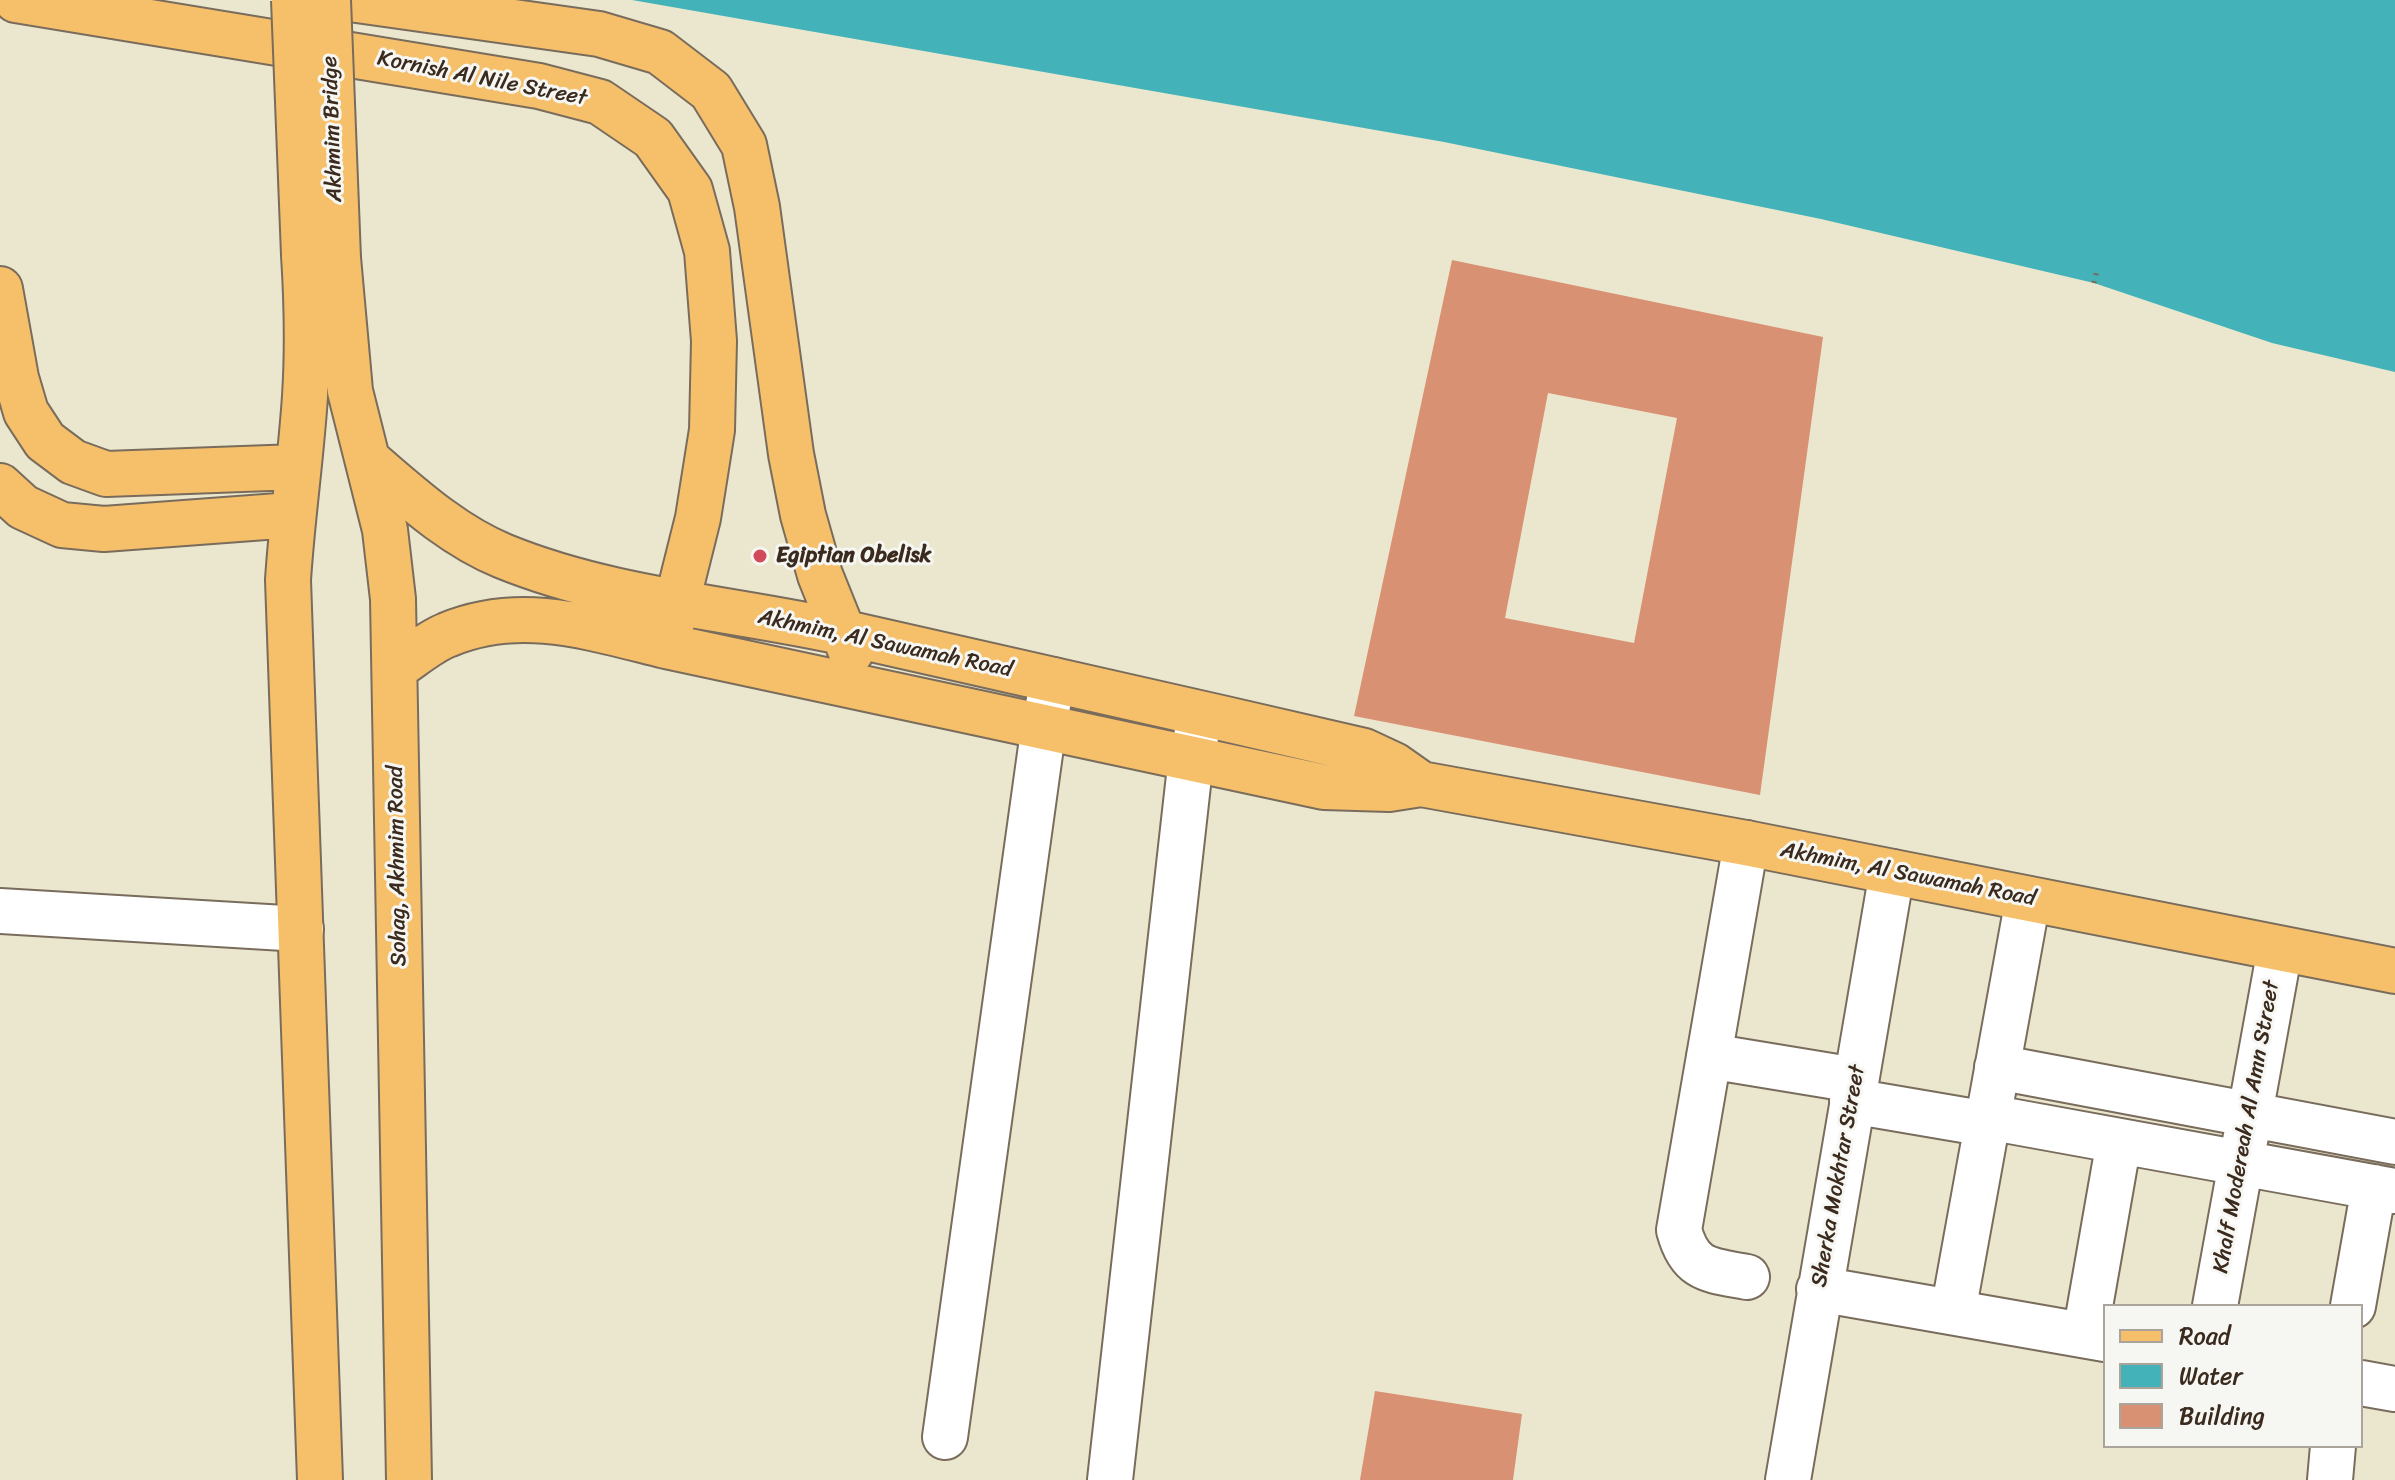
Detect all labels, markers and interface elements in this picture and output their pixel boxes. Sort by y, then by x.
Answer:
street label: Kornish Al Nile Street [375,46,589,112]
street label: Akhmim Bridge [317,55,349,203]
place label: Egiptian Obelisk [776,543,931,569]
marker: Egiptian Obelisk [751,547,769,565]
street label: Akhmim, Al Sawamah Road [756,604,1014,684]
street label: Sohag, Akhmim Road [383,765,413,967]
street label: Akhmim, Al Sawamah Road [1778,837,2038,913]
street label: Khalf Modereah Al Amn Street [2208,979,2286,1275]
street label: Sherka Mokhtar Street [1806,1063,1872,1289]
legend [2103,1304,2363,1448]
text: Road [2179,1315,2230,1357]
text: Water [2179,1355,2242,1397]
text: Building [2179,1395,2265,1437]

